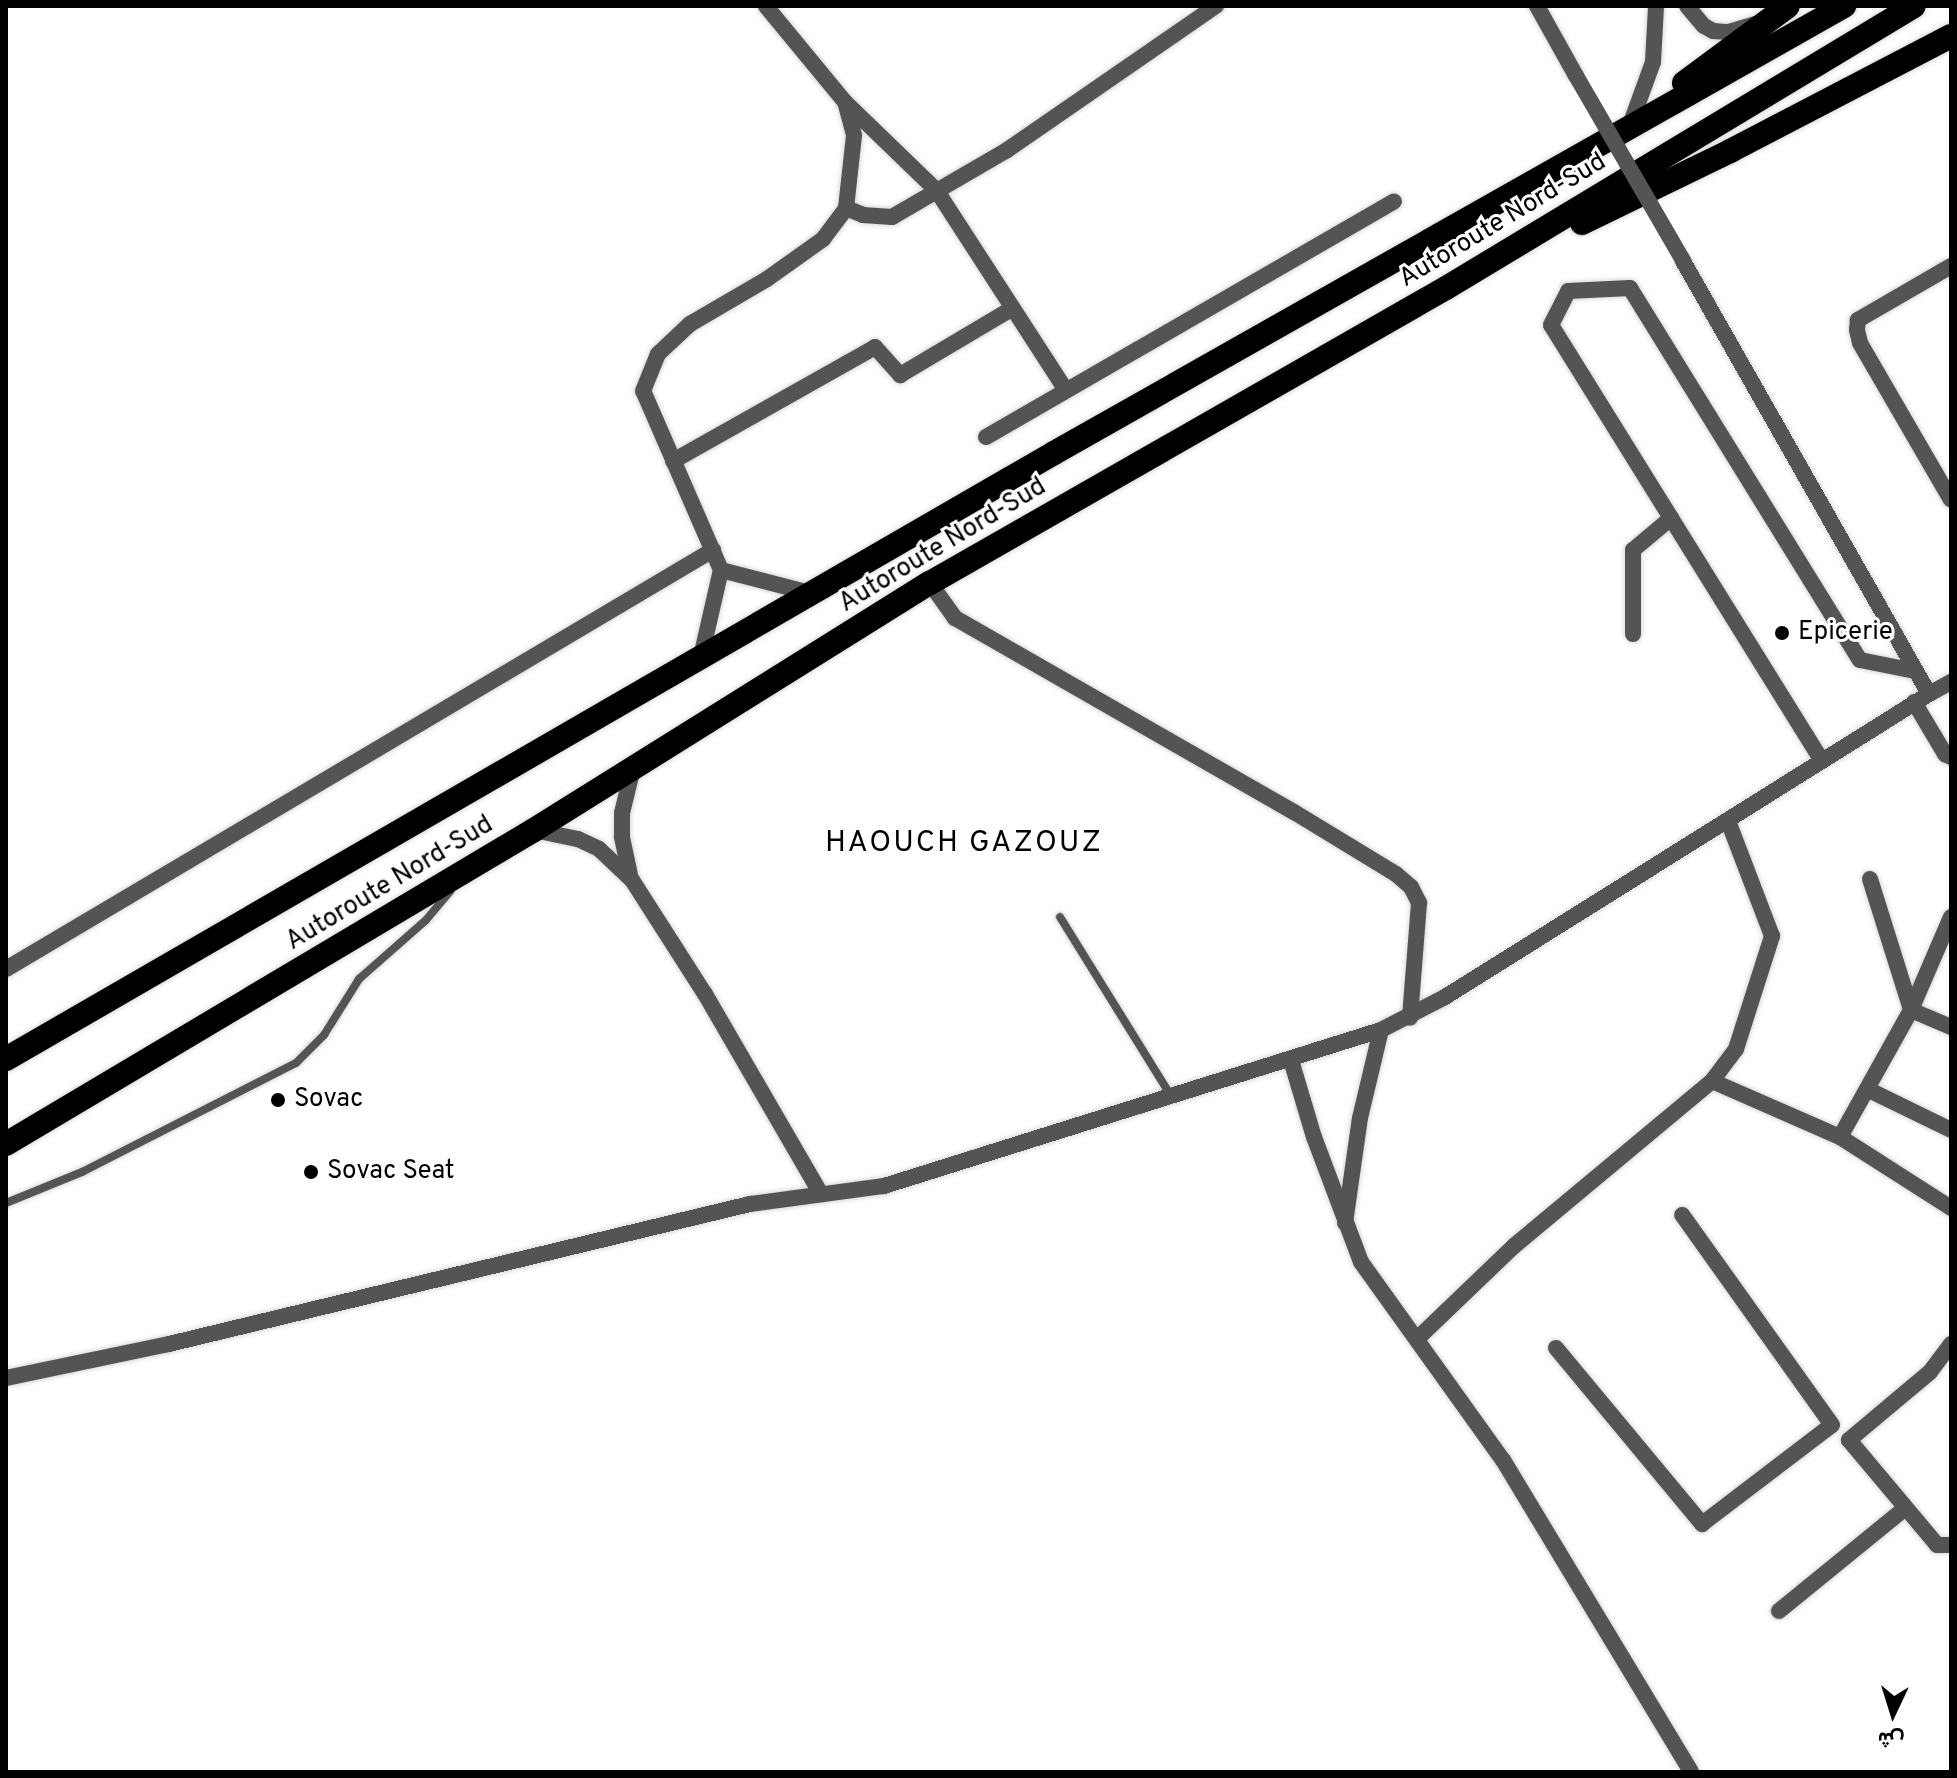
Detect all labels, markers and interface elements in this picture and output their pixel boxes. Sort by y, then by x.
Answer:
street label: Autoroute Nord-Sud [1394,147,1612,295]
street label: Autoroute Nord-Sud [834,472,1052,620]
place label: Epicerie [1798,617,1893,649]
marker: Epicerie [1773,624,1791,642]
street label: Autoroute Nord-Sud [281,810,499,958]
district label: HAOUCH GAZOUZ [825,826,1103,862]
place label: Sovac [294,1084,363,1116]
marker: Sovac [269,1091,287,1109]
place label: Sovac Seat [327,1156,455,1188]
marker: Sovac Seat [302,1163,320,1181]
north arrow [1853,1674,1933,1754]
text: ش [1877,1724,1905,1753]

